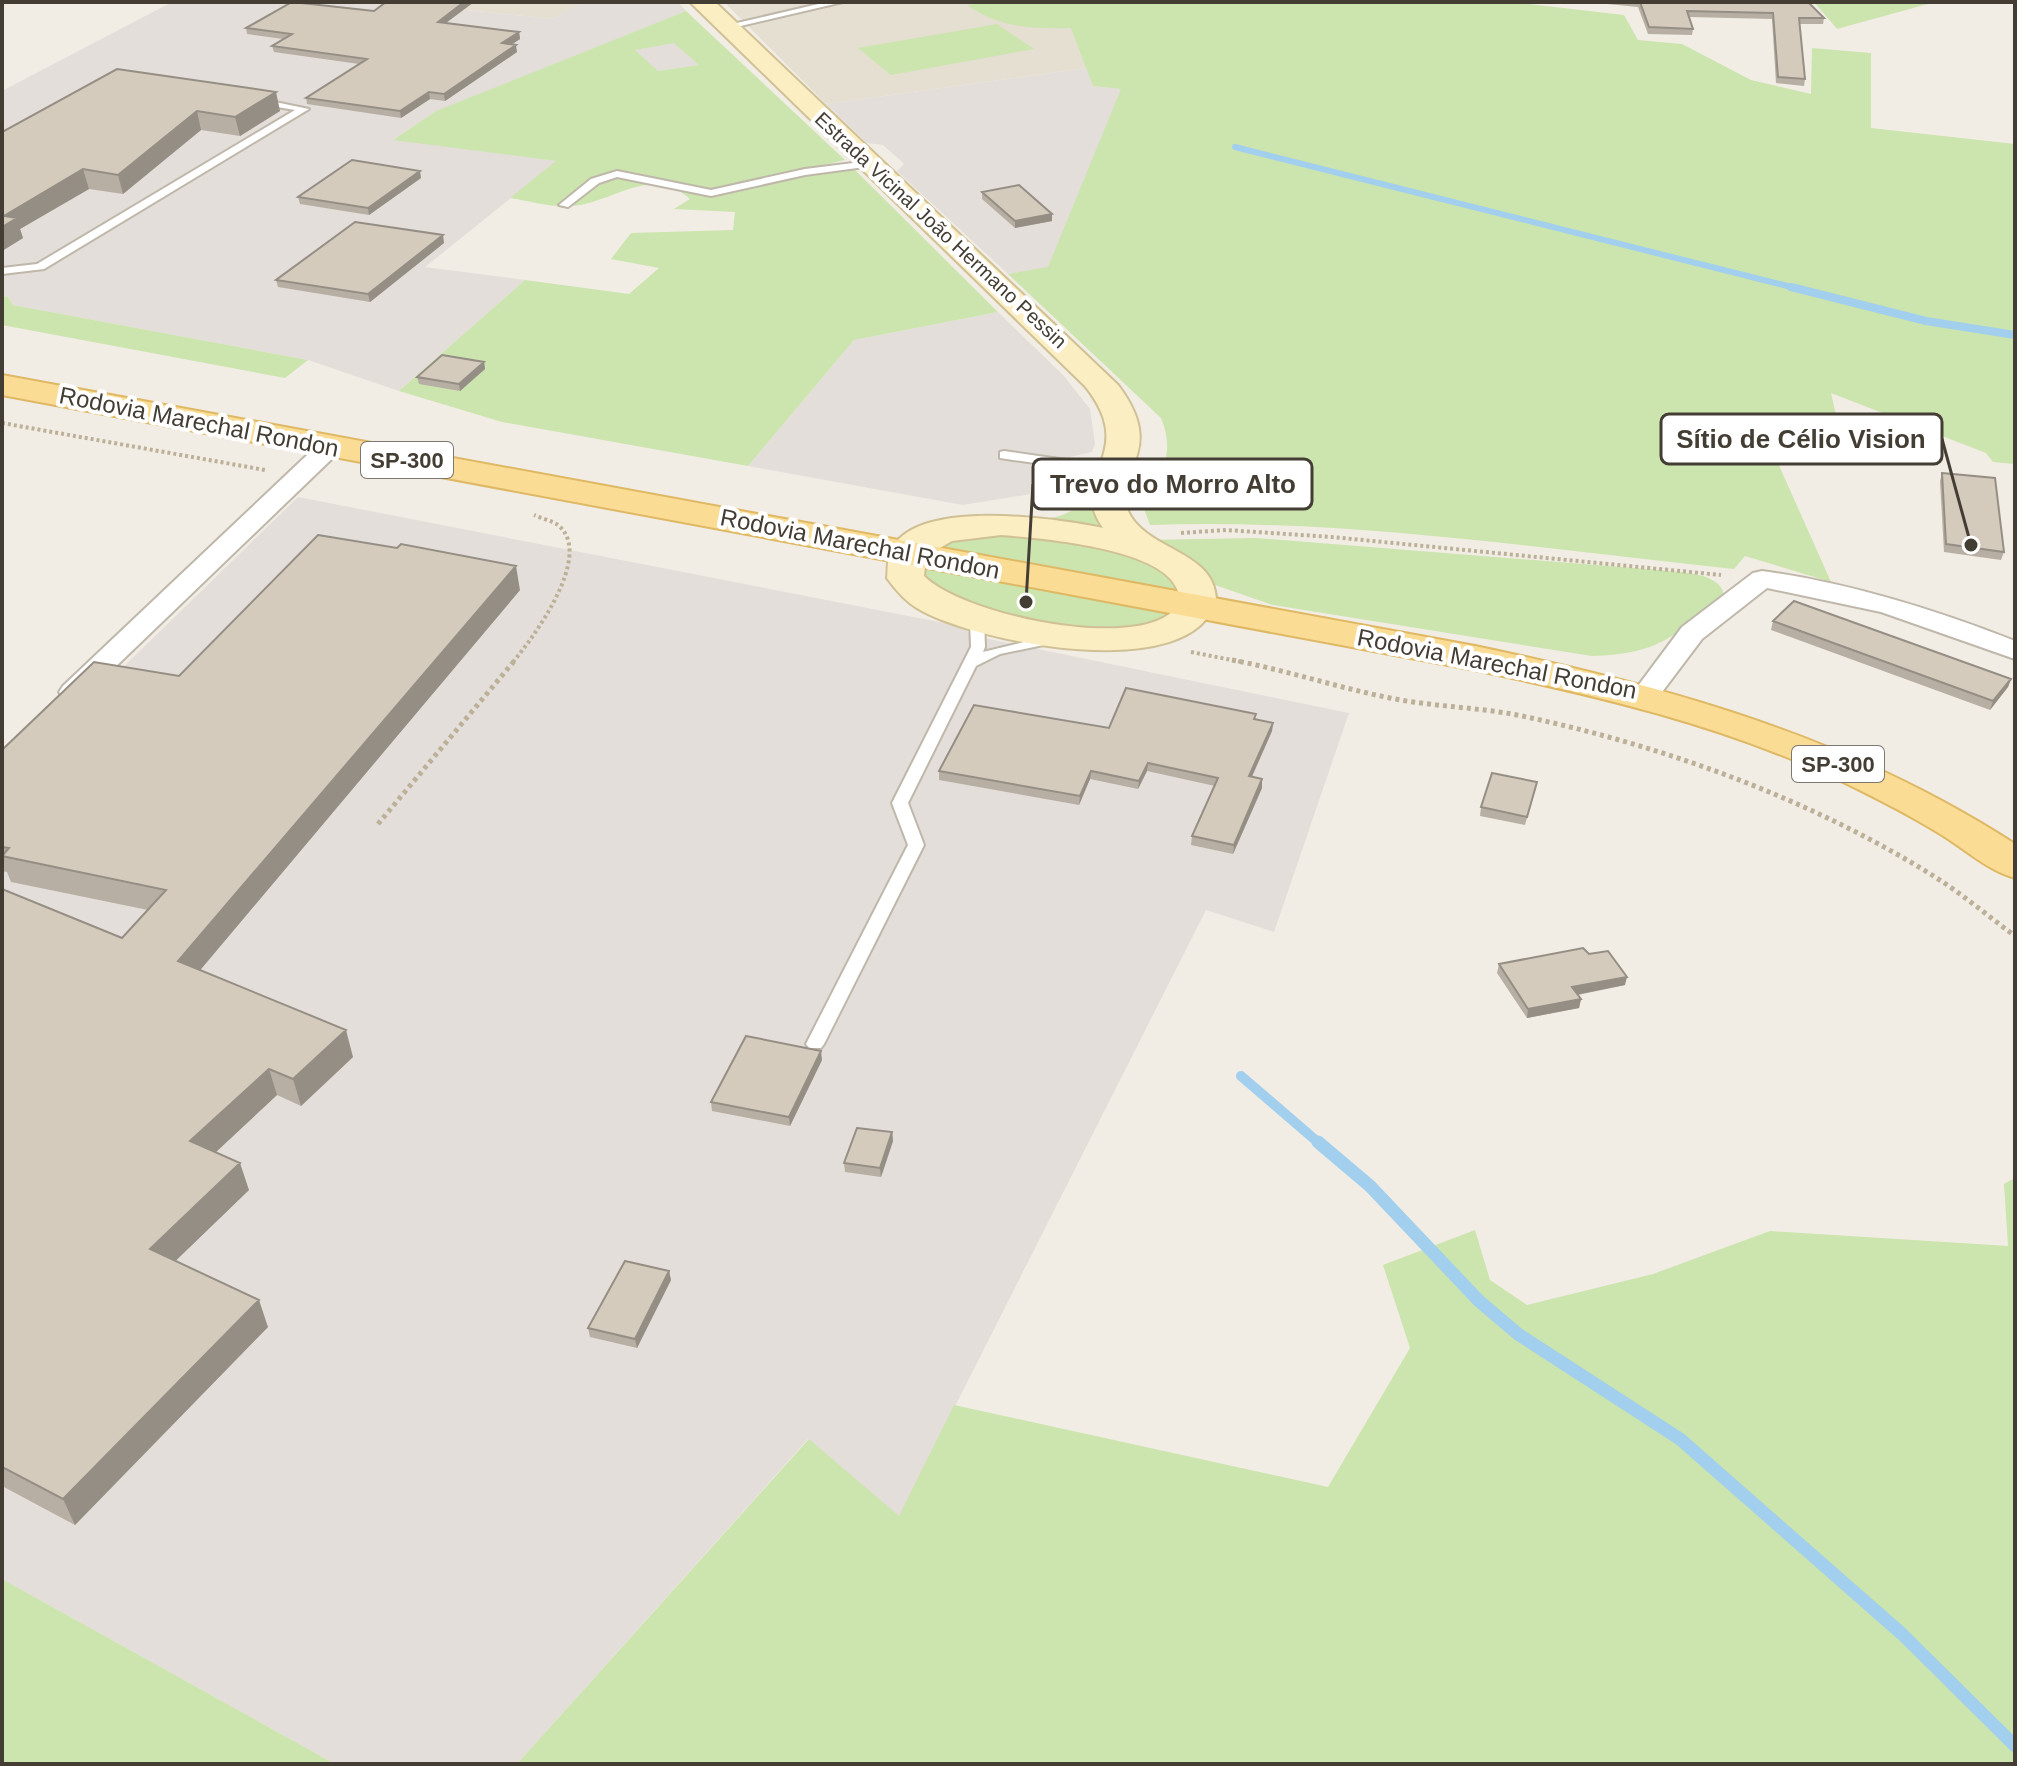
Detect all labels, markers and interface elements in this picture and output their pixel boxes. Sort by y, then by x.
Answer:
street label: Estrada Vicinal João Hermano Pessin [811,108,1071,352]
street label: Rodovia Marechal Rondon [57,381,341,462]
callout: Sítio de Célio Vision [1661,414,1942,464]
text: Sítio de Célio Vision [1676,424,1926,454]
road number: SP-300 [361,442,453,478]
callout: Trevo do Morro Alto [1033,459,1312,509]
text: Trevo do Morro Alto [1050,469,1296,499]
street label: Rodovia Marechal Rondon [718,503,1002,584]
street label: Rodovia Marechal Rondon [1355,623,1639,704]
road number: SP-300 [1792,746,1884,782]

